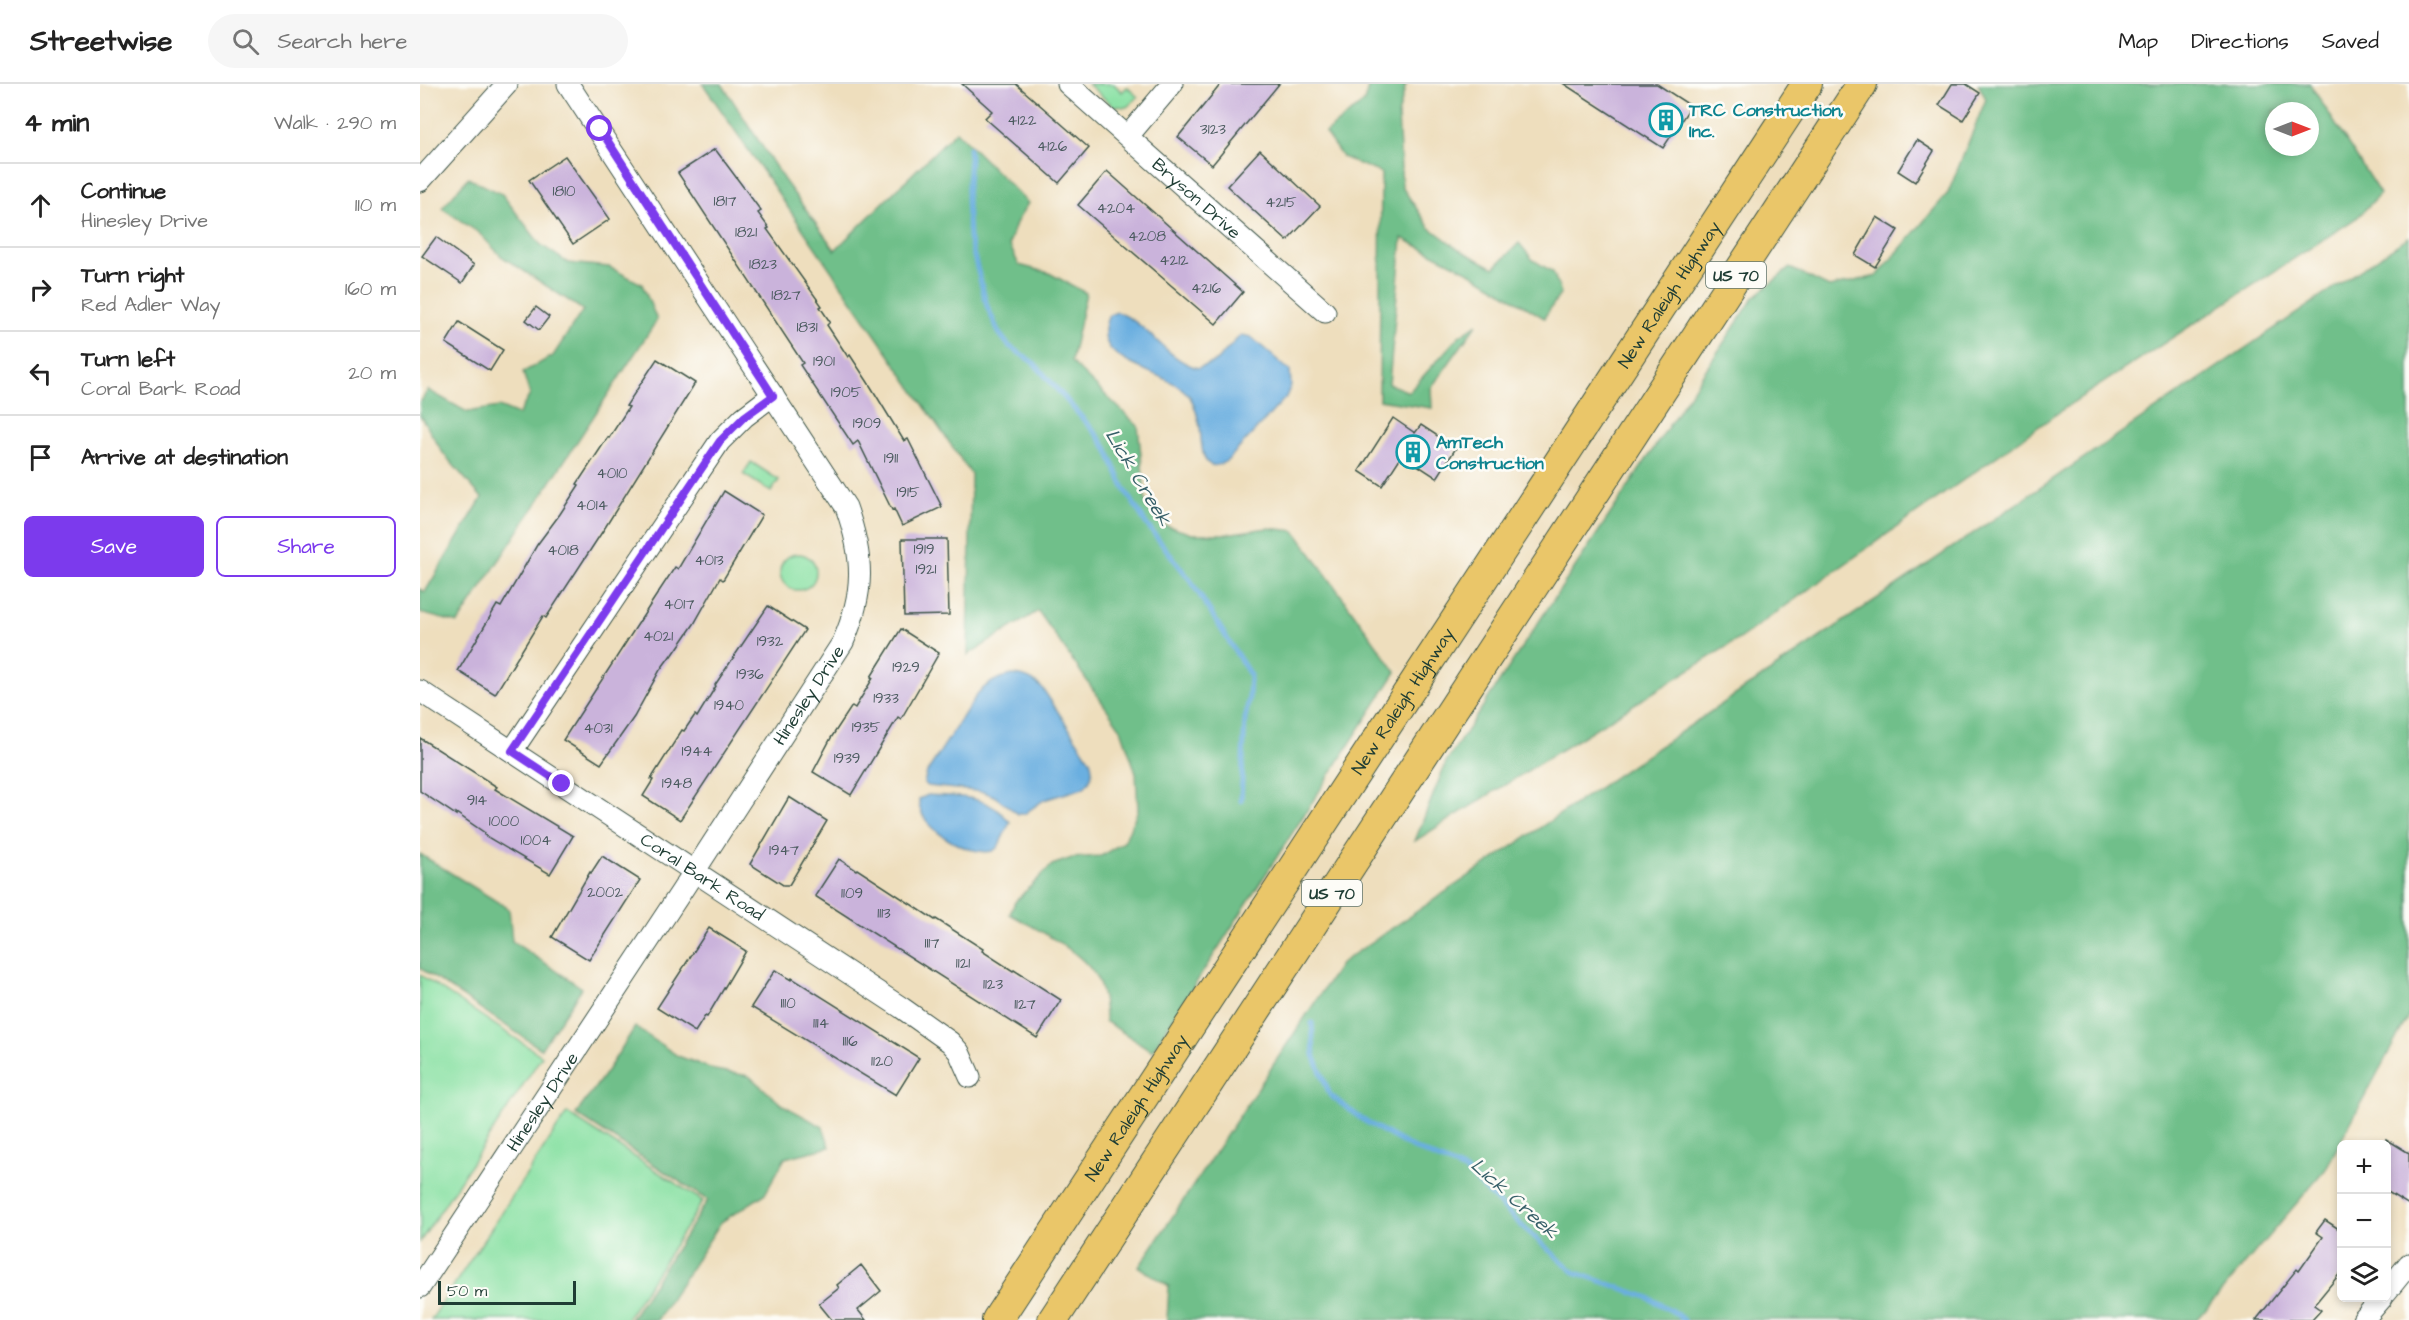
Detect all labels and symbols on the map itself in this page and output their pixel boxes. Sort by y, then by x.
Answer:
place label: TRC Construction, Inc. [1688,98,1844,144]
building icon: TRC Construction, Inc. [1648,102,1684,138]
north arrow [2265,102,2319,156]
house number: 4122 [1007,110,1037,131]
route start [586,115,612,141]
house number: 3123 [1200,119,1226,140]
house number: 4126 [1037,136,1068,157]
street label: Bryson Drive [1146,152,1247,245]
house number: 1810 [552,181,576,202]
house number: 1817 [714,191,736,212]
house number: 4215 [1265,192,1297,213]
house number: 4204 [1097,198,1135,219]
street label: New Raleigh Highway [1612,216,1728,373]
house number: 1821 [735,222,757,243]
house number: 4208 [1128,226,1166,247]
house number: 4212 [1159,250,1189,271]
house number: 1823 [749,254,777,275]
road number: US 70 [1706,262,1766,288]
house number: 4216 [1191,278,1222,299]
house number: 1827 [771,285,801,306]
house number: 1831 [796,317,818,338]
house number: 1901 [813,351,835,372]
house number: 1905 [831,382,862,403]
house number: 1909 [853,413,881,434]
water label: Lick Creek [1098,424,1179,532]
place label: AmTech Construction [1436,430,1544,476]
building icon: AmTech Construction [1395,434,1431,470]
house number: 1911 [884,448,898,469]
house number: 4010 [596,463,628,484]
house number: 1915 [897,482,920,503]
house number: 4014 [576,495,608,516]
house number: 1919 [914,539,934,560]
house number: 4018 [547,540,579,561]
house number: 4013 [694,550,724,571]
house number: 1921 [916,559,937,580]
house number: 4017 [664,594,694,615]
street label: New Raleigh Highway [1346,623,1461,780]
house number: 4021 [643,626,673,647]
house number: 1932 [757,631,784,652]
street label: Hinesley Drive [767,640,851,750]
house number: 1929 [892,657,920,678]
house number: 1936 [736,664,764,685]
house number: 1933 [873,688,899,709]
house number: 1940 [714,695,745,716]
house number: 1935 [852,717,881,738]
house number: 4031 [583,718,613,739]
house number: 1944 [682,741,712,762]
house number: 1939 [834,748,860,769]
route end [548,770,574,796]
house number: 1948 [662,773,692,794]
house number: 914 [467,790,487,811]
house number: 1000 [489,811,520,832]
street label: Coral Bark Road [635,827,769,927]
house number: 1004 [520,830,552,851]
house number: 1947 [769,840,799,861]
road number: US 70 [1302,880,1362,906]
house number: 2002 [587,882,623,903]
house number: 1109 [841,883,863,904]
house number: 1113 [877,903,891,924]
house number: 1117 [925,933,940,954]
house number: 1121 [956,953,970,974]
house number: 1123 [983,974,1003,995]
house number: 1110 [780,993,796,1014]
house number: 1127 [1014,994,1036,1015]
house number: 1114 [813,1013,829,1034]
street label: New Raleigh Highway [1079,1029,1195,1186]
house number: 1116 [842,1031,858,1052]
street label: Hinesley Drive [501,1047,585,1157]
house number: 1120 [871,1051,893,1072]
water label: Lick Creek [1464,1152,1565,1246]
scale bar [438,1278,576,1306]

